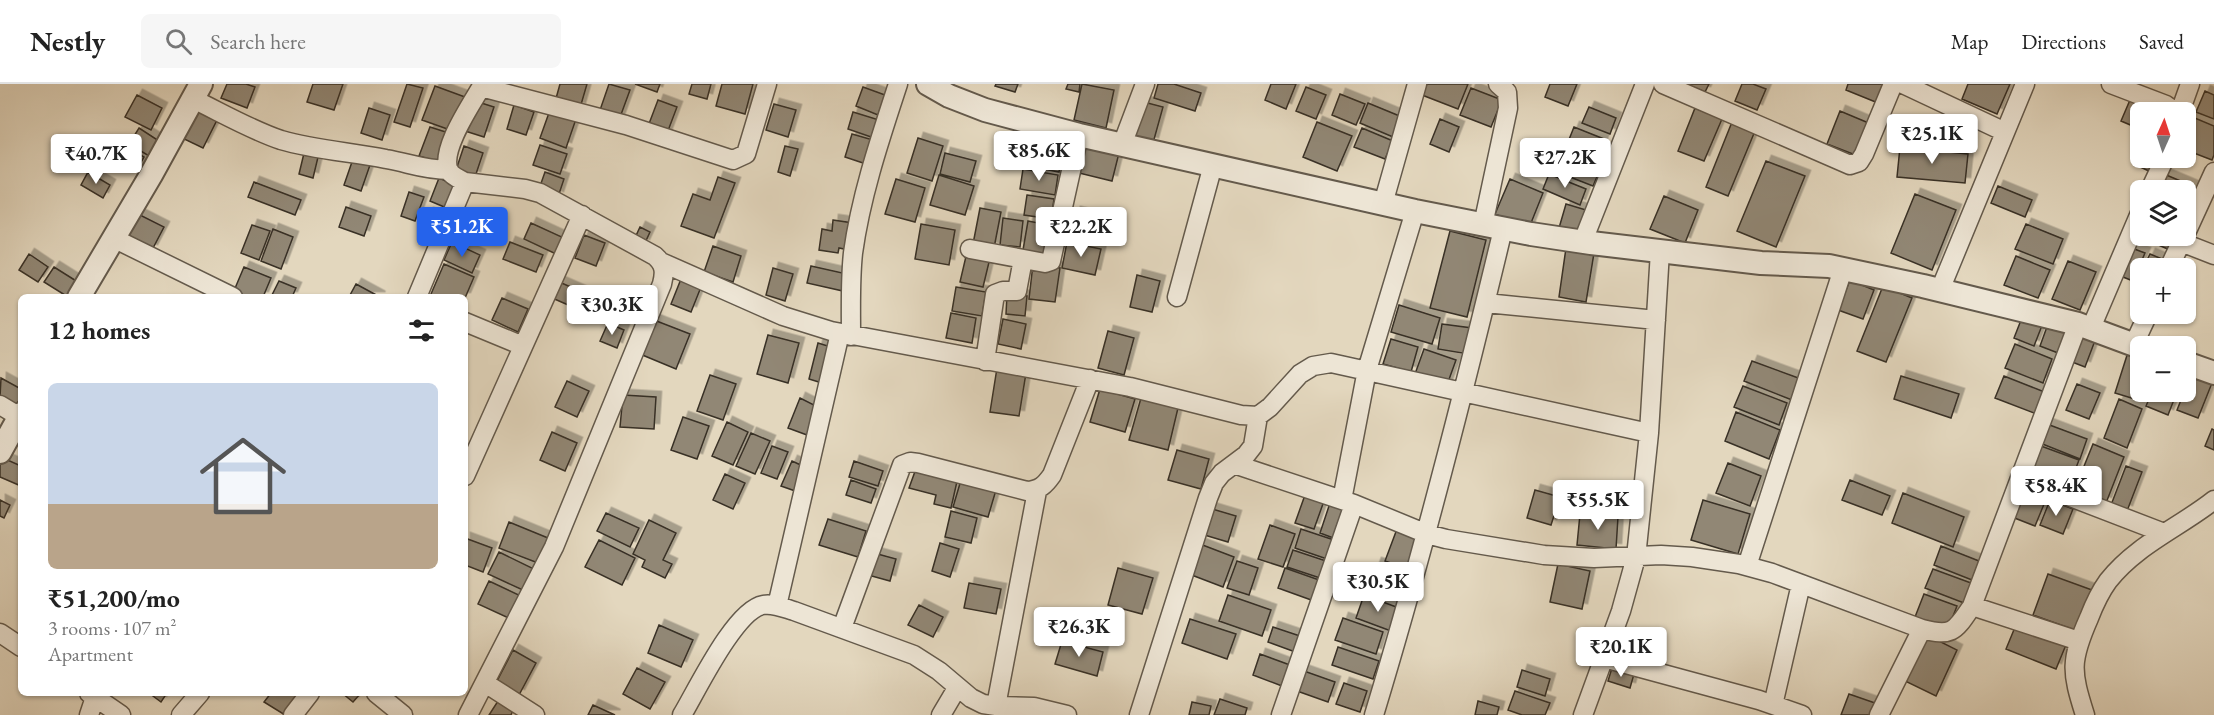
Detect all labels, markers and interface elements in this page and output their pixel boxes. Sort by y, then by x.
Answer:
search box [141,14,561,68]
text: Nestly [30,23,105,59]
icon: search [162,25,195,58]
text: Search here [210,27,306,56]
text: Map [1951,28,1988,55]
text: Directions [2021,28,2106,55]
text: Saved [2139,28,2184,55]
north arrow [2130,102,2196,168]
map controls [2130,102,2196,402]
pin: ₹25.1K [1883,114,1981,165]
text: ₹25.1K [1901,120,1963,146]
pin: ₹85.6K [990,131,1088,182]
pin: ₹40.7K [47,134,145,185]
text: ₹85.6K [1008,137,1070,163]
pin: ₹27.2K [1516,138,1614,189]
text: ₹40.7K [65,140,127,166]
text: ₹27.2K [1534,144,1596,170]
button: layers [2130,180,2196,246]
pin: ₹51.2K [413,207,511,258]
pin: ₹22.2K [1032,207,1130,258]
text: ₹51.2K [431,213,493,239]
text: ₹22.2K [1050,213,1112,239]
button: + [2130,258,2196,324]
pin: ₹30.3K [563,285,661,336]
text: ₹30.3K [581,291,643,317]
text: 12 homes [48,313,150,347]
icon: filters [405,314,438,347]
button: − [2130,336,2196,402]
icon: home [189,422,297,530]
pin: ₹58.4K [2007,466,2105,517]
text: ₹58.4K [2025,472,2087,498]
pin: ₹55.5K [1549,480,1647,531]
text: ₹55.5K [1567,486,1629,512]
pin: ₹30.5K [1329,562,1427,613]
text: ₹30.5K [1347,568,1409,594]
text: ₹51,200/mo [48,581,180,615]
pin: ₹26.3K [1030,607,1128,658]
text: ₹26.3K [1048,613,1110,639]
text: 3 rooms · 107 m² [48,615,176,641]
pin: ₹20.1K [1572,627,1670,678]
text: ₹20.1K [1590,633,1652,659]
text: Apartment [48,641,133,667]

